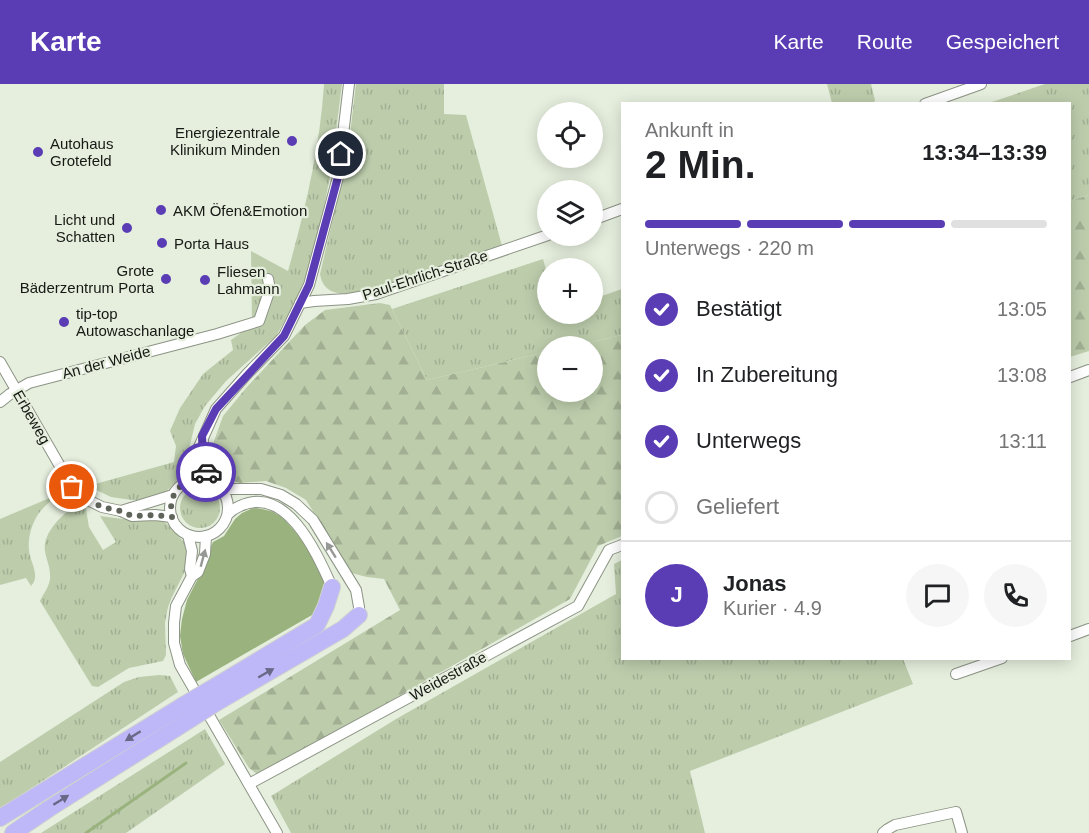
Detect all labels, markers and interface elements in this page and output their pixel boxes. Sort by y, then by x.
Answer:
text: Karte [30,26,102,57]
text: Karte [774,30,824,53]
text: Route [857,30,913,53]
text: Gespeichert [946,30,1059,53]
map controls [537,102,603,402]
button: locate [537,102,603,168]
text: Ankunft in [645,119,734,141]
place label: Energiezentrale Klinikum Minden [170,124,280,158]
pin [315,128,366,179]
marker: Energiezentrale Klinikum Minden [285,134,299,148]
place label: Autohaus Grotefeld [50,135,113,169]
icon: home [324,137,357,170]
text: 13:34–13:39 [922,140,1047,165]
text: 2 Min. [645,143,756,186]
marker: Autohaus Grotefeld [31,145,45,159]
button: layers [537,180,603,246]
place label: AKM Öfen&Emotion [173,202,307,219]
marker: AKM Öfen&Emotion [154,203,168,217]
place label: Licht und Schatten [54,211,115,245]
marker: Licht und Schatten [120,221,134,235]
place label: Porta Haus [174,235,249,252]
marker: Porta Haus [155,236,169,250]
text: Unterwegs · 220 m [645,237,814,259]
street label: Paul-Ehrlich-Straße [360,247,490,303]
button: + [537,258,603,324]
place label: Grote Bäderzentrum Porta [20,262,155,296]
place label: Fliesen Lahmann [217,263,280,297]
marker: Grote Bäderzentrum Porta [159,272,173,286]
marker: Fliesen Lahmann [198,273,212,287]
icon: check [645,293,678,326]
text: Bestätigt [696,296,782,321]
text: 13:05 [997,298,1047,320]
place label: tip-top Autowaschanlage [76,305,194,339]
marker: tip-top Autowaschanlage [57,315,71,329]
button: − [537,336,603,402]
street label: An der Weide [60,342,152,382]
icon: check [645,359,678,392]
text: In Zubereitung [696,362,838,387]
text: 13:08 [997,364,1047,386]
street label: Erbeweg [10,387,54,447]
icon: check [645,425,678,458]
text: Unterwegs [696,428,801,453]
text: 13:11 [998,430,1047,452]
courier [176,442,236,502]
icon: car [190,456,223,489]
pin [46,461,97,512]
icon: bag [55,470,88,503]
text: Geliefert [696,494,779,519]
one-way arrow [326,542,337,558]
one-way arrow [198,549,208,567]
button: chat [906,564,969,627]
button: phone [984,564,1047,627]
text: Jonas [723,571,787,596]
text: J [670,582,683,607]
text: Kurier · 4.9 [723,597,822,619]
street label: Weidestraße [407,648,489,704]
one-way arrow [258,668,274,679]
one-way arrow [125,731,141,742]
one-way arrow [53,795,70,806]

